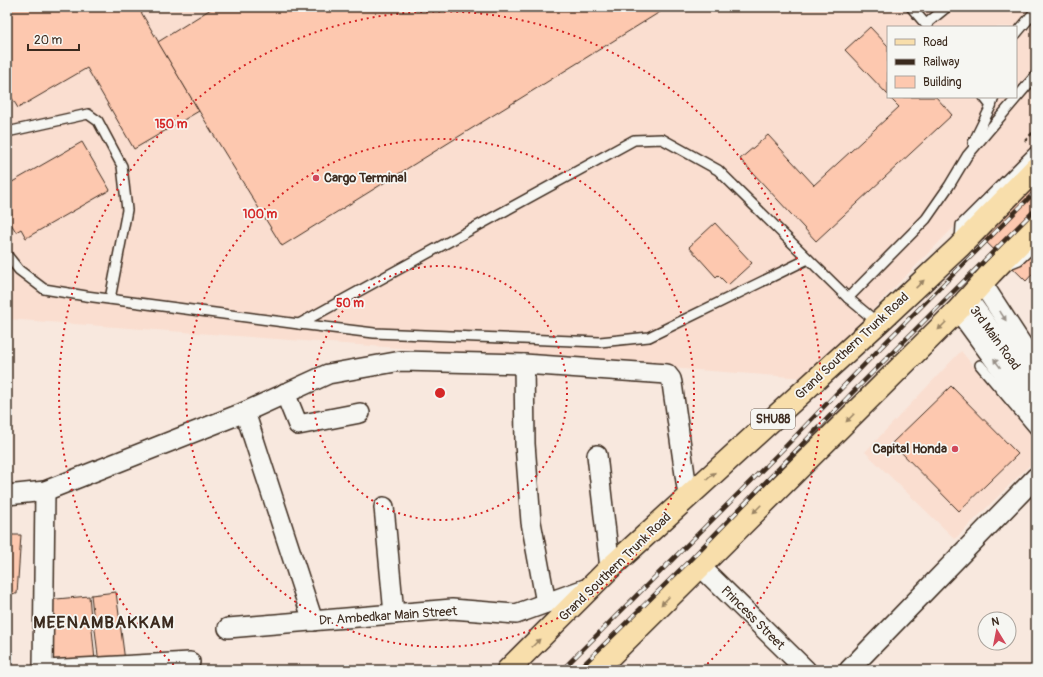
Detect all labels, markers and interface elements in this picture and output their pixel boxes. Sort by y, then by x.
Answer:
scale bar [28,26,79,52]
legend [887,26,1017,98]
text: 20 m [34,33,63,48]
text: Road [923,35,948,50]
text: Railway [923,55,959,70]
text: Building [923,75,962,90]
text: 150 m [155,117,188,132]
place label: Cargo Terminal [324,170,407,186]
marker: Cargo Terminal [311,173,321,183]
text: 100 m [243,207,278,222]
one-way arrow [915,279,925,288]
street label: Grand Southern Trunk Road [792,289,912,403]
text: 50 m [336,296,364,311]
street label: 3rd Main Road [966,303,1024,373]
one-way arrow [1000,310,1007,322]
one-way arrow [937,321,947,331]
one-way arrow [993,358,1001,368]
centre of rings [433,386,447,400]
road number: SHU88 [751,409,795,429]
one-way arrow [845,413,855,422]
place label: Capital Honda [872,441,947,457]
marker: Capital Honda [950,444,960,454]
one-way arrow [706,471,716,480]
one-way arrow [752,504,762,514]
street label: Grand Southern Trunk Road [556,509,674,625]
street label: Princess Street [718,583,789,654]
one-way arrow [660,596,670,606]
street label: Dr. Ambedkar Main Street [318,603,458,629]
north arrow [977,611,1017,651]
district label: MEENAMBAKKAM [33,612,175,633]
text: N [991,614,1001,629]
one-way arrow [531,638,541,648]

